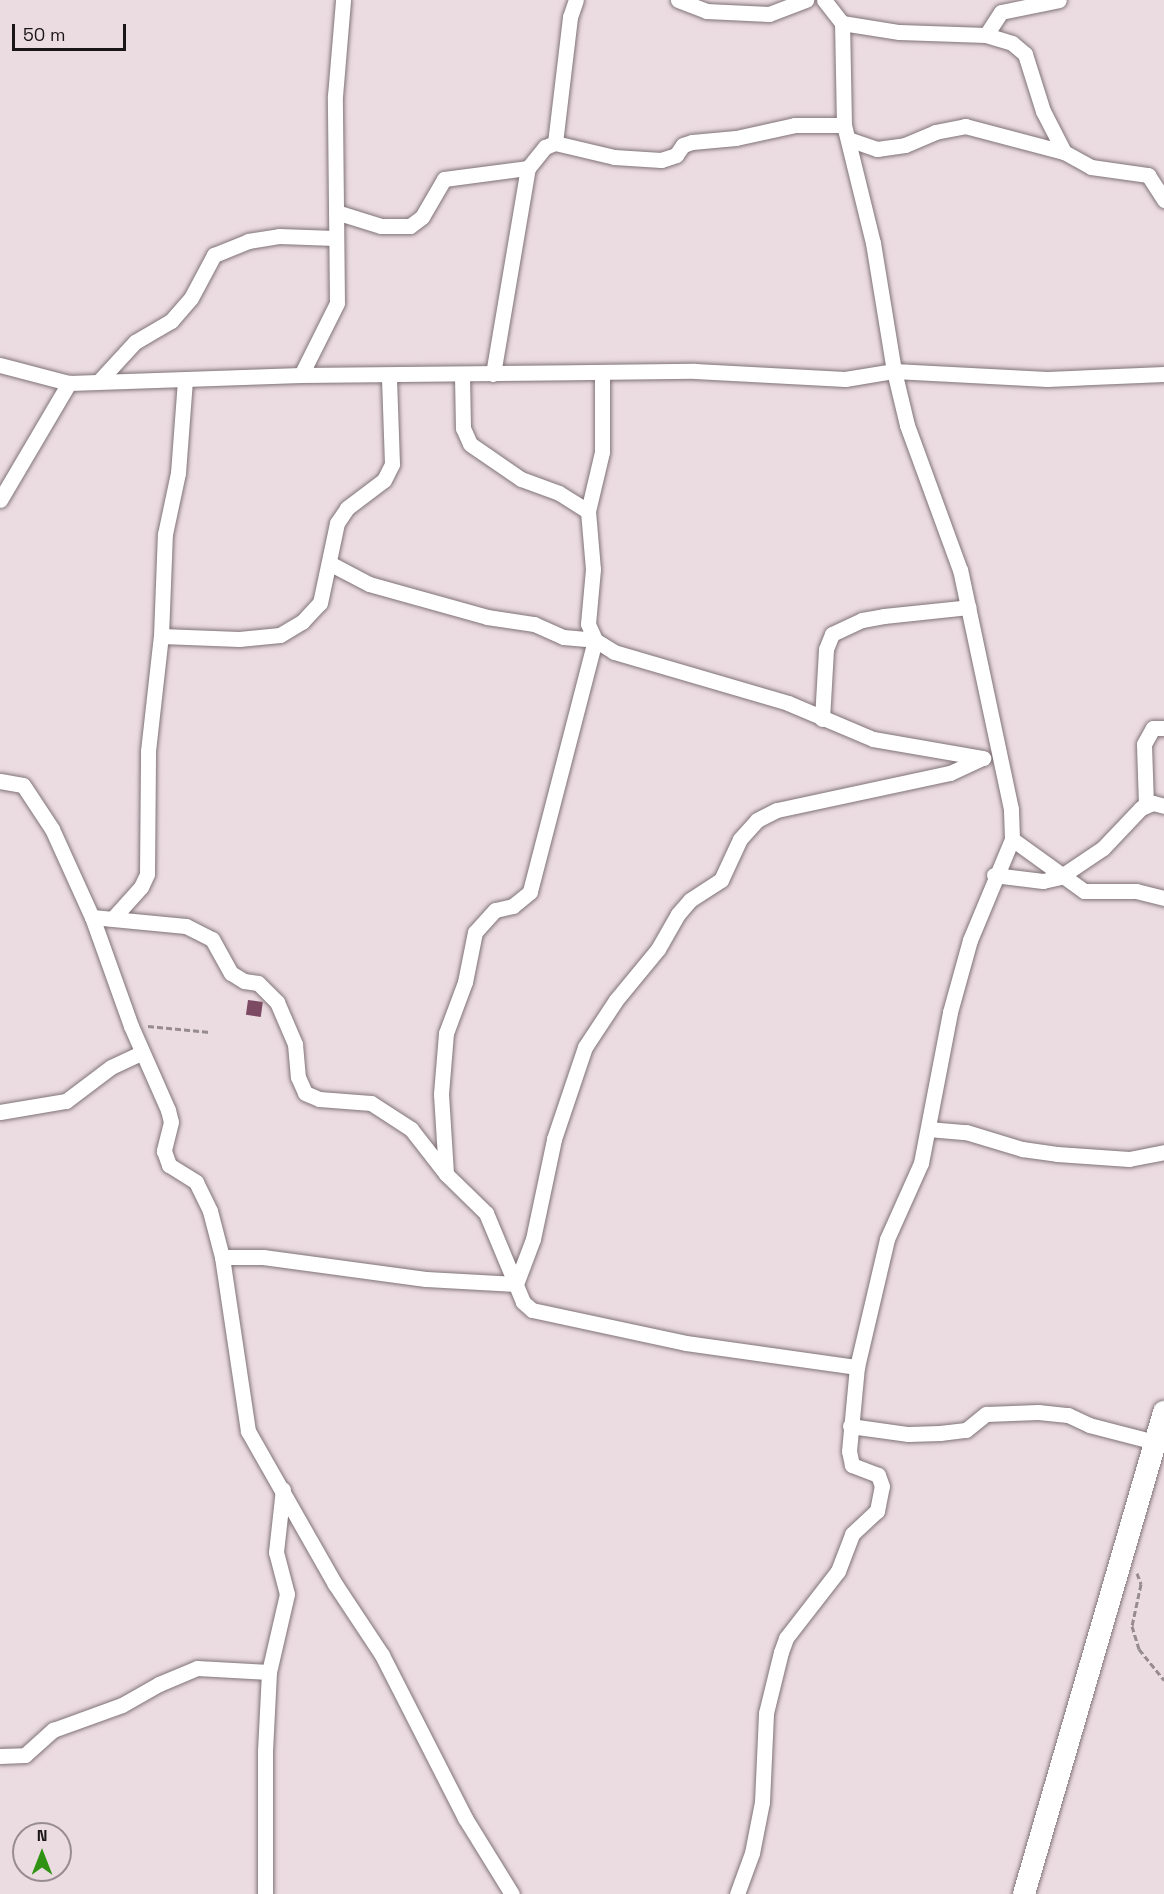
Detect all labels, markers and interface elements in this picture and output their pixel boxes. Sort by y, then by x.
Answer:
scale bar [15,12,129,50]
text: 50 m [23,23,65,46]
north arrow [12,1822,72,1882]
text: N [37,1825,47,1846]

